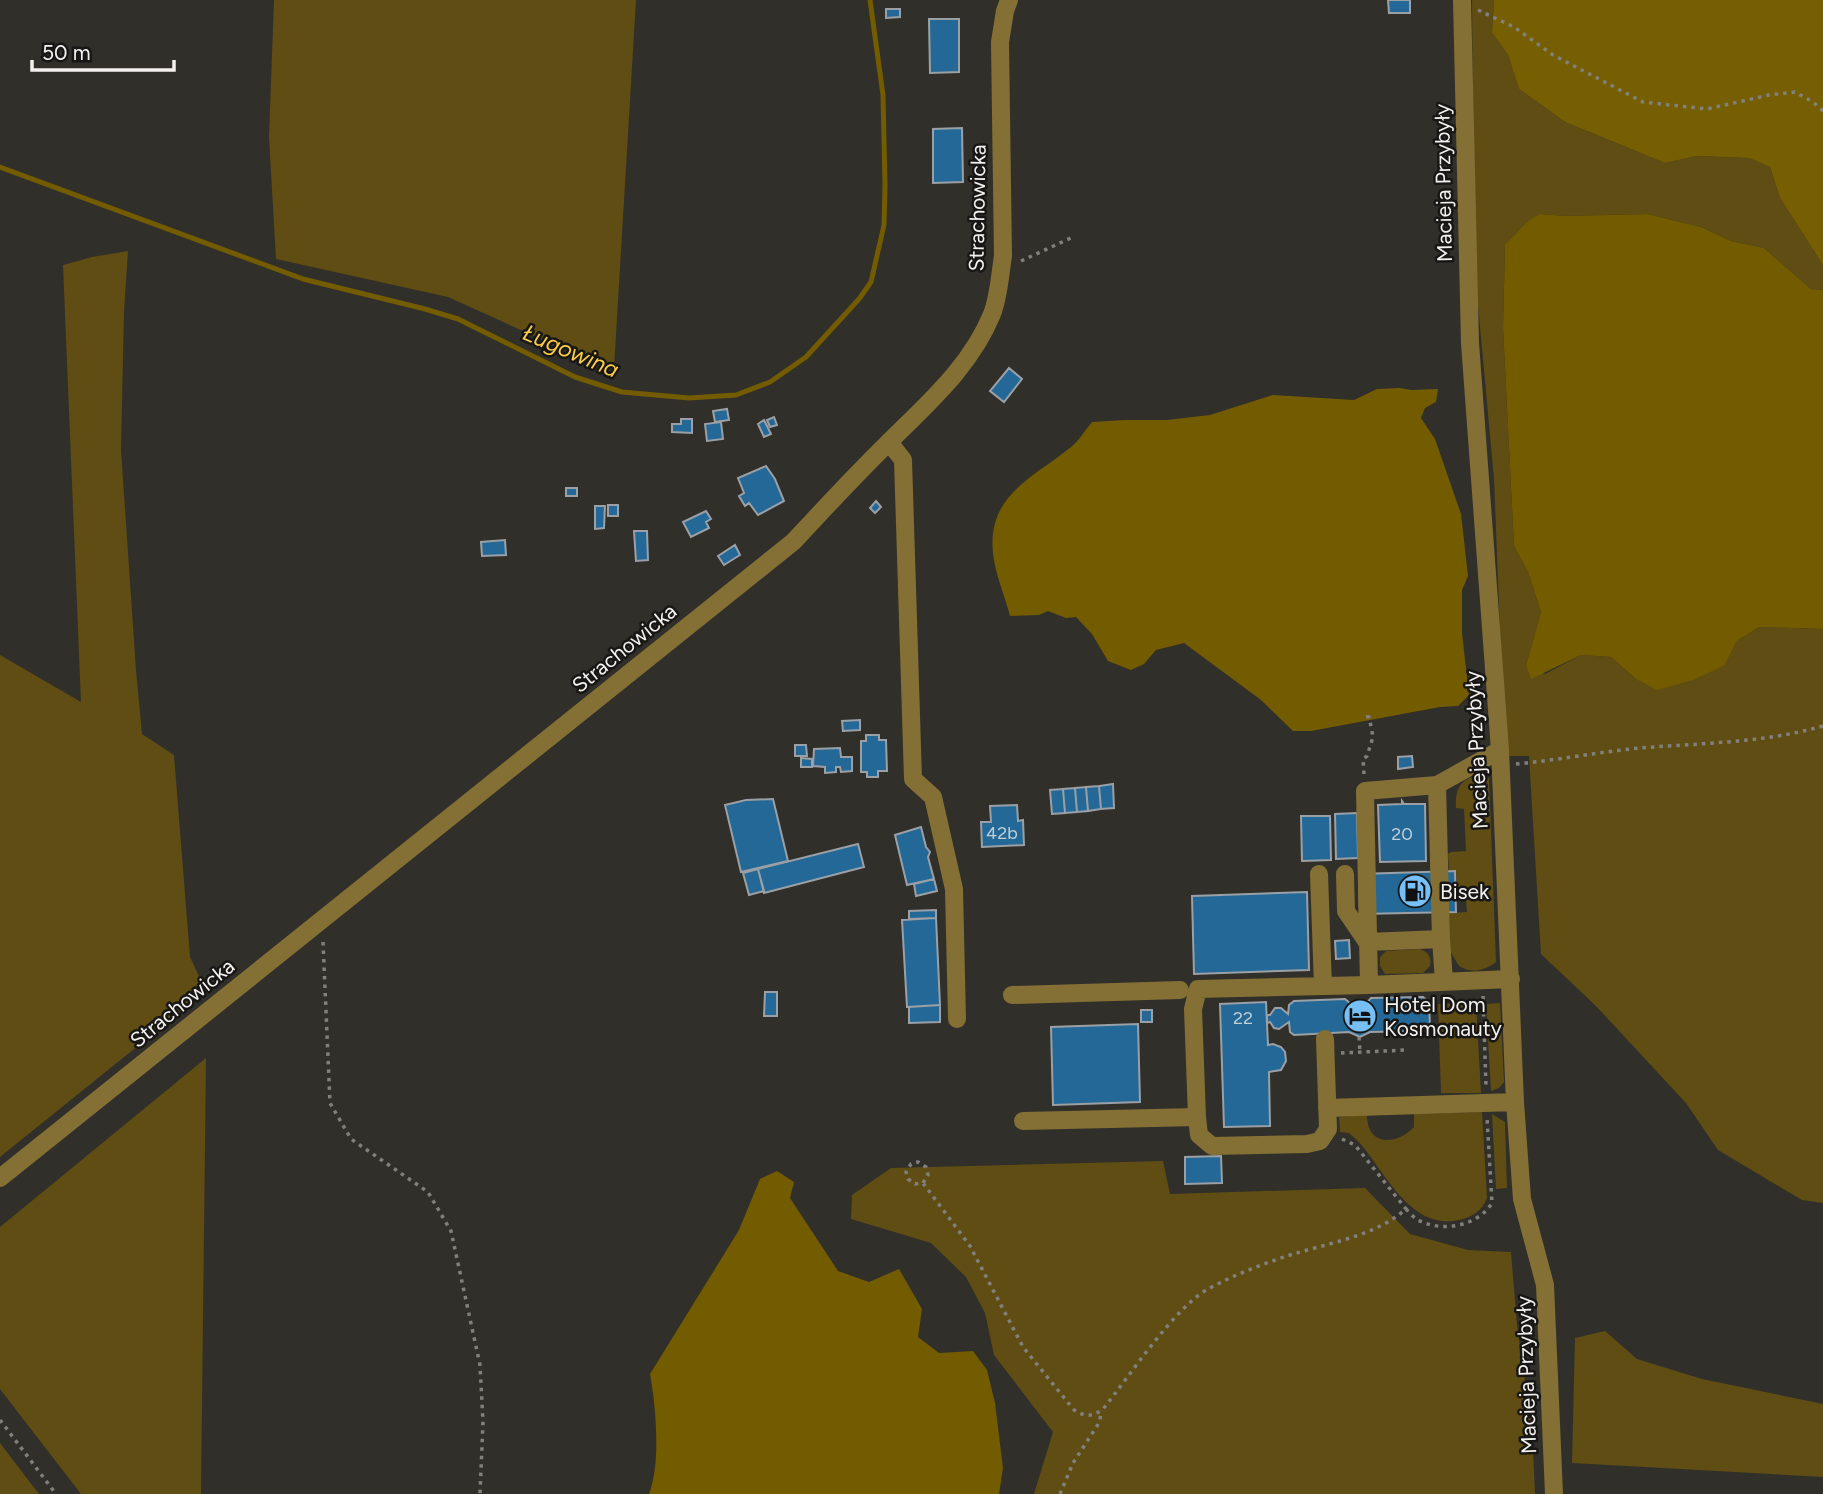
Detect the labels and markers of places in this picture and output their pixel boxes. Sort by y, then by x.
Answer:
fuel station icon: Bisek [1396,872,1434,910]
place label: Bisek [1440,879,1490,904]
place label: Hotel Dom Kosmonauty [1384,992,1502,1041]
hotel icon: Hotel Dom Kosmonauty [1341,997,1379,1035]

